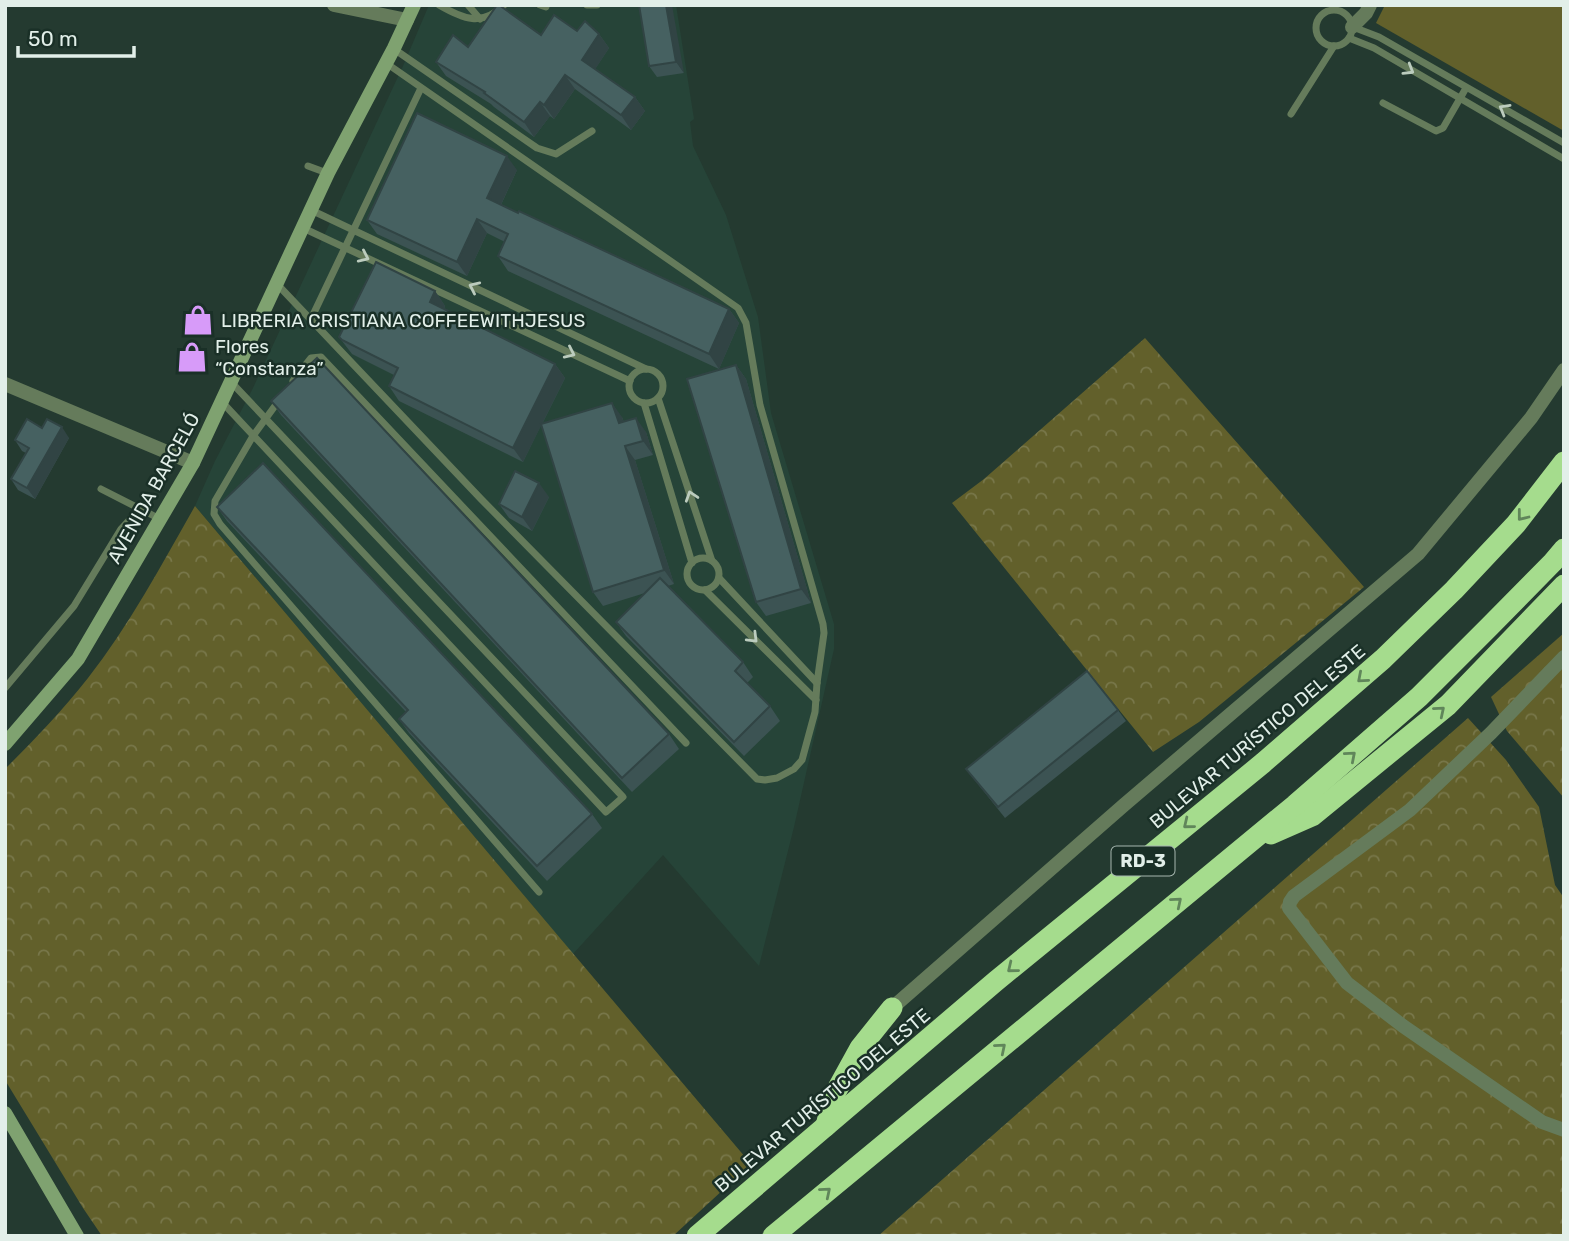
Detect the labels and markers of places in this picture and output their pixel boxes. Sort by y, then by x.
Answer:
shop icon: LIBRERIA CRISTIANA COFFEEWITHJESUS [181,303,215,337]
place label: LIBRERIA CRISTIANA COFFEEWITHJESUS [221,309,585,332]
place label: Flores “Constanza” [215,335,324,380]
shop icon: Flores “Constanza” [175,340,209,374]

